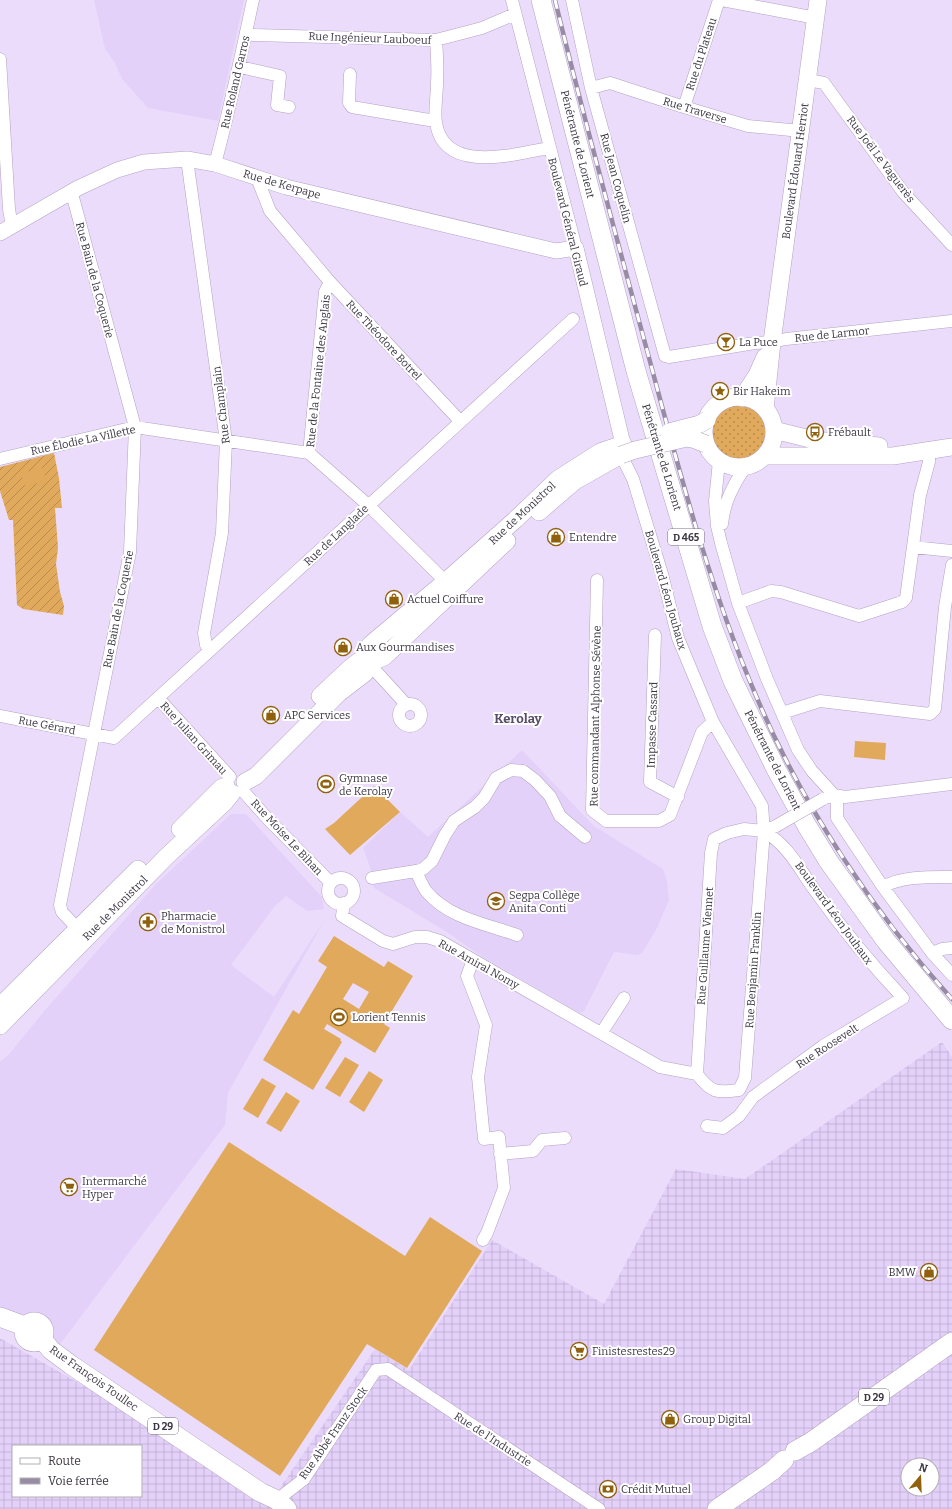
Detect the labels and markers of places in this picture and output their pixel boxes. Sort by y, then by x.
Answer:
bar icon: La Puce [716,332,736,352]
place label: La Puce [739,336,778,349]
place icon: Bir Hakeim [710,381,730,401]
place label: Bir Hakeim [733,385,791,398]
bus stop icon: Frébault [805,422,825,442]
place label: Frébault [828,426,871,439]
shop icon: Entendre [546,527,566,547]
place label: Entendre [569,531,617,544]
shop icon: Actuel Coiffure [384,589,404,609]
place label: Actuel Coiffure [407,593,484,606]
shop icon: Aux Gourmandises [333,637,353,657]
place label: Aux Gourmandises [356,641,454,654]
shop icon: APC Services [261,705,281,725]
place label: APC Services [284,709,350,722]
place label: Gymnase de Kerolay [339,772,393,798]
sports icon: Gymnase de Kerolay [316,774,336,794]
place label: Segpa Collège Anita Conti [509,889,580,915]
school or university icon: Segpa Collège Anita Conti [486,891,506,911]
place label: Pharmacie de Monistrol [161,910,225,936]
pharmacy icon: Pharmacie de Monistrol [138,912,158,932]
sports icon: Lorient Tennis [329,1007,349,1027]
place label: Lorient Tennis [352,1011,426,1024]
place label: Intermarché Hyper [82,1175,147,1201]
supermarket icon: Intermarché Hyper [59,1177,79,1197]
shop icon: BMW [919,1262,939,1282]
place label: BMW [888,1266,917,1279]
supermarket icon: Finistesrestes29 [569,1341,589,1361]
place label: Finistesrestes29 [592,1345,675,1358]
shop icon: Group Digital [660,1409,680,1429]
place label: Group Digital [683,1413,751,1426]
bank icon: Crédit Mutuel [598,1479,618,1499]
place label: Crédit Mutuel [621,1483,691,1496]

